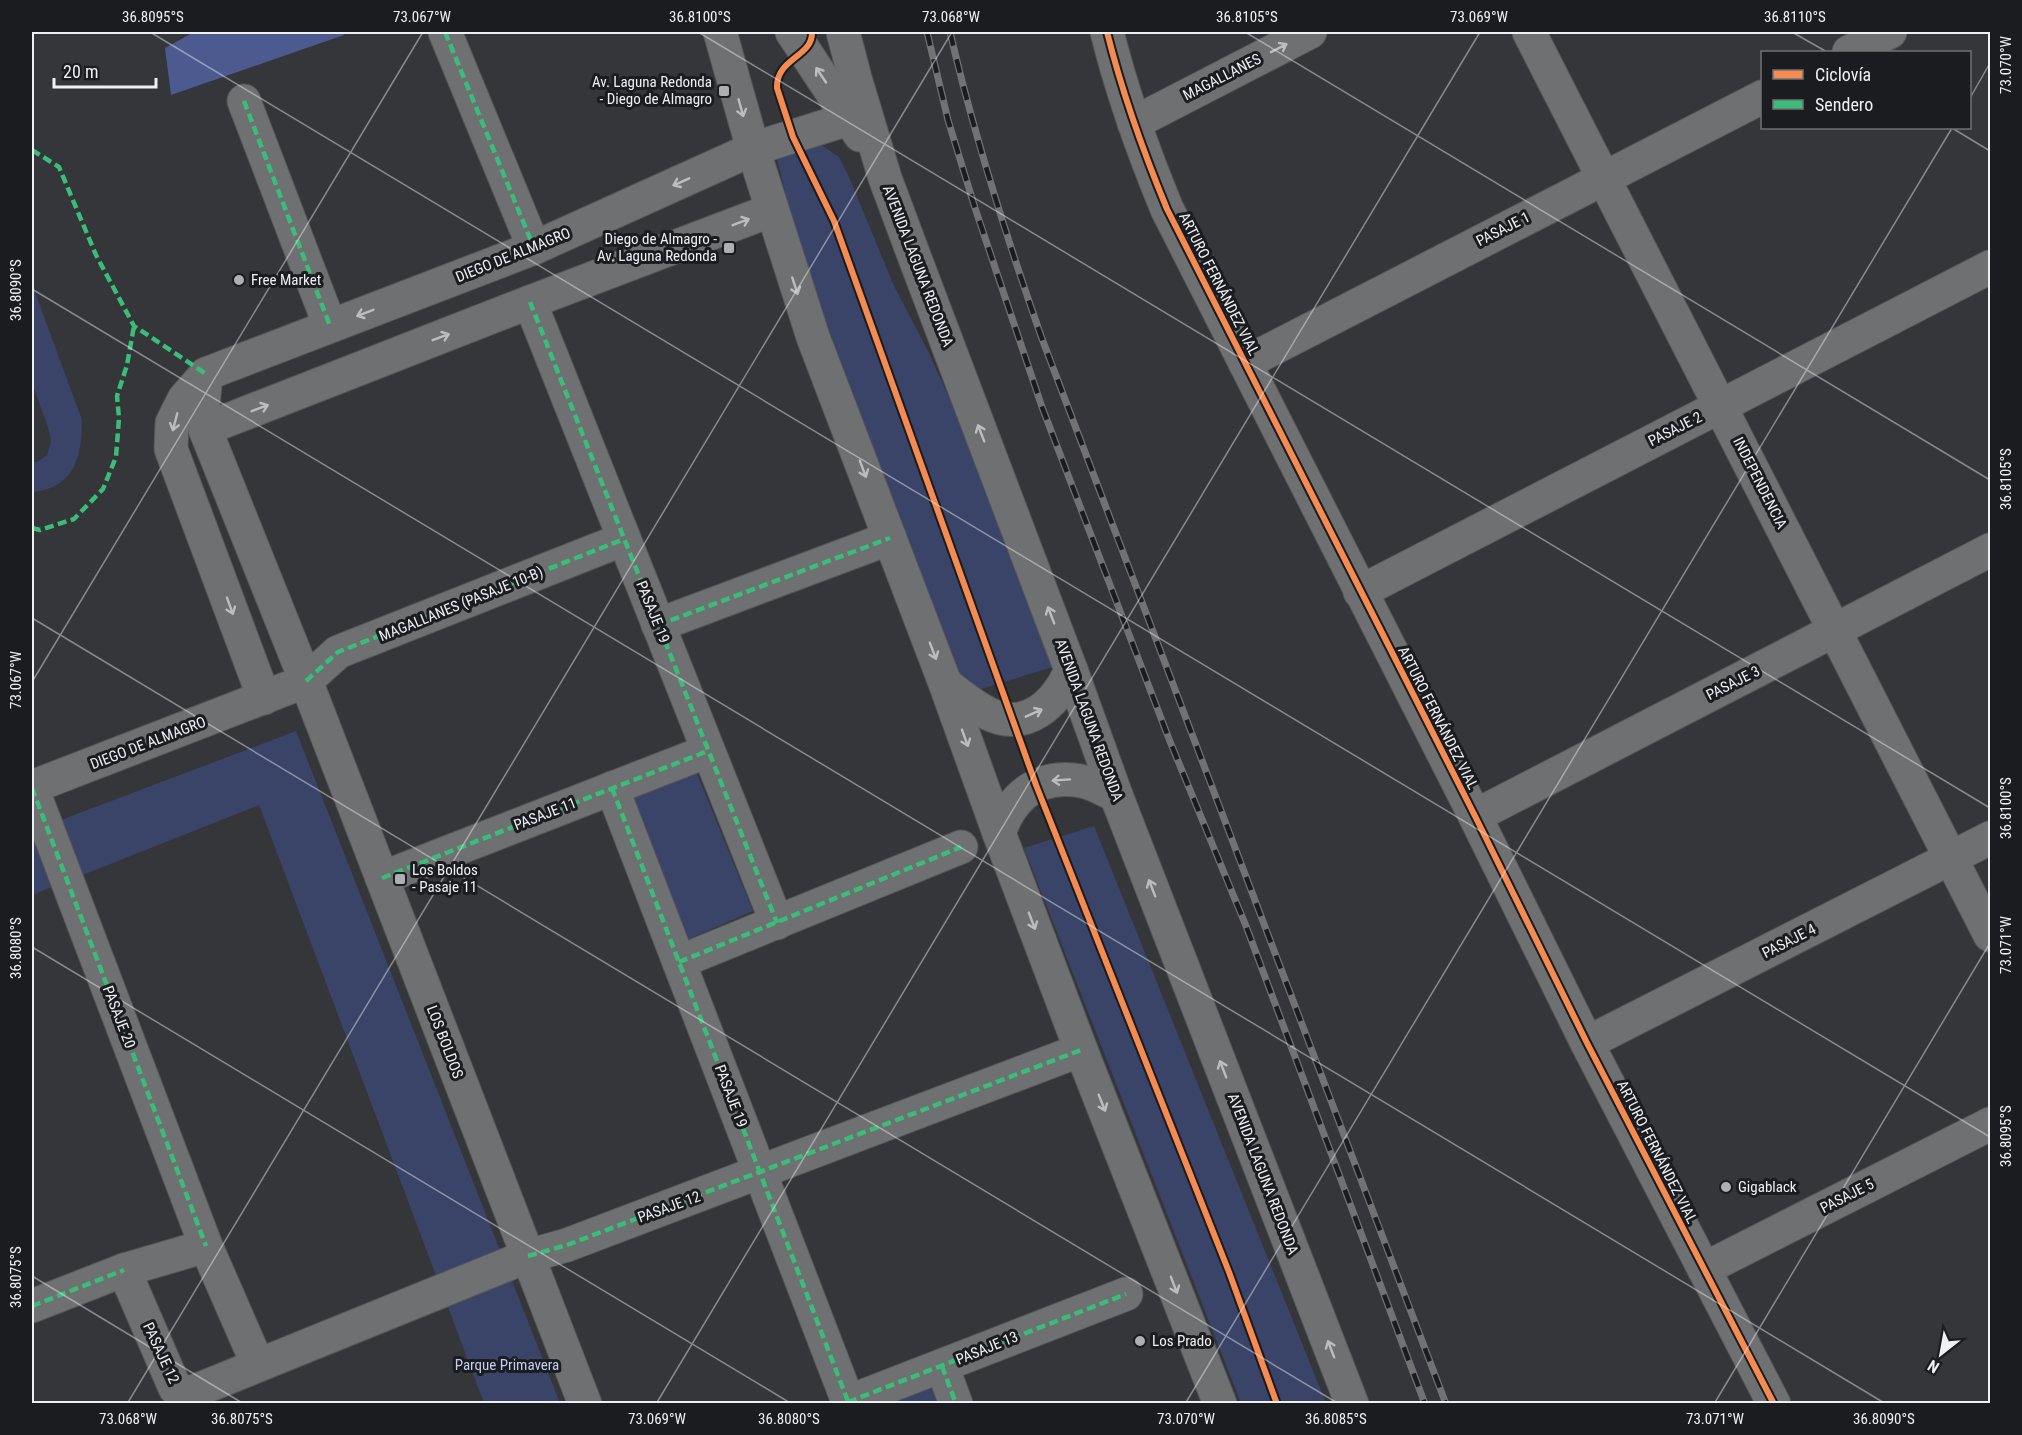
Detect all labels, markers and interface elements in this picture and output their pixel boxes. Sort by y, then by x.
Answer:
text: 36.8095°S [122,8,184,26]
text: 73.067°W [393,8,452,26]
text: 36.8100°S [669,8,731,26]
text: 73.068°W [922,8,981,26]
text: 36.8105°S [1216,8,1278,26]
text: 73.069°W [1450,8,1509,26]
text: 36.8110°S [1764,8,1826,26]
text: 73.070°W [1997,35,2015,94]
one-way arrow [1270,41,1288,53]
street label: MAGALLANES [1180,50,1264,104]
scale bar [54,51,156,89]
legend [1761,51,1971,129]
text: 20 m [63,61,98,82]
text: Ciclovía [1815,64,1871,85]
one-way arrow [815,66,828,83]
place label: Av. Laguna Redonda - Diego de Almagro [592,73,712,108]
marker: Av. Laguna Redonda - Diego de Almagro [717,84,731,98]
text: Sendero [1815,94,1873,115]
one-way arrow [736,98,747,117]
one-way arrow [672,177,690,188]
street label: AVENIDA LAGUNA REDONDA [879,183,957,350]
street label: PASAJE 1 [1473,208,1533,250]
street label: ARTURO FERNÁNDEZ VIAL [1175,209,1263,359]
one-way arrow [731,216,750,227]
street label: DIEGO DE ALMAGRO [453,224,573,286]
place label: Diego de Almagro - Av. Laguna Redonda [597,230,717,265]
marker: Diego de Almagro - Av. Laguna Redonda [722,241,736,255]
text: 36.8090°S [7,259,25,321]
place label: Free Market [251,271,321,289]
marker: Free Market [232,273,246,287]
one-way arrow [791,276,802,295]
one-way arrow [356,308,375,319]
one-way arrow [431,330,450,341]
one-way arrow [250,401,268,412]
street label: PASAJE 2 [1645,408,1705,450]
one-way arrow [168,412,180,431]
one-way arrow [975,424,986,443]
street label: INDEPENDENCIA [1729,434,1791,532]
text: 36.8105°S [1997,448,2015,510]
one-way arrow [858,460,869,478]
street label: MAGALLANES (PASAJE 10-B) [376,563,546,645]
street label: PASAJE 19 [632,578,674,646]
one-way arrow [225,596,236,615]
one-way arrow [1044,606,1055,625]
street label: AVENIDA LAGUNA REDONDA [1051,636,1127,804]
one-way arrow [928,642,939,660]
street label: ARTURO FERNÁNDEZ VIAL [1394,643,1482,793]
text: 73.067°W [7,650,25,709]
street label: PASAJE 3 [1703,662,1763,704]
one-way arrow [1024,707,1042,719]
street label: DIEGO DE ALMAGRO [88,713,208,773]
one-way arrow [960,728,971,747]
one-way arrow [1051,775,1071,786]
text: 36.8100°S [1997,777,2015,839]
street label: PASAJE 11 [511,794,579,834]
place label: Los Boldos - Pasaje 11 [412,861,478,896]
marker: Los Boldos - Pasaje 11 [393,872,407,886]
one-way arrow [1146,879,1157,897]
one-way arrow [1028,911,1039,930]
text: 73.071°W [1997,915,2015,974]
text: 36.8080°S [7,917,25,979]
street label: PASAJE 4 [1759,920,1819,962]
street label: PASAJE 20 [99,983,139,1051]
street label: LOS BOLDOS [423,1003,467,1081]
one-way arrow [1216,1061,1227,1079]
street label: PASAJE 19 [711,1062,751,1130]
street label: ARTURO FERNÁNDEZ VIAL [1613,1077,1701,1227]
street label: AVENIDA LAGUNA REDONDA [1224,1091,1302,1258]
one-way arrow [1098,1093,1109,1112]
text: 36.8095°S [1997,1105,2015,1167]
street label: PASAJE 5 [1817,1175,1877,1217]
place label: Gigablack [1738,1178,1797,1196]
marker: Gigablack [1719,1180,1733,1194]
street label: PASAJE 12 [635,1187,703,1227]
text: 36.8075°S [7,1246,25,1308]
one-way arrow [1169,1275,1180,1293]
street label: PASAJE 12 [139,1320,183,1386]
north arrow [1911,1324,1971,1384]
street label: PASAJE 13 [953,1327,1021,1369]
place label: Los Prado [1152,1332,1212,1350]
marker: Los Prado [1133,1334,1147,1348]
one-way arrow [1325,1340,1336,1359]
park label: Parque Primavera [455,1356,559,1374]
text: N [1924,1356,1943,1377]
text: 73.068°W [99,1410,158,1428]
text: 36.8075°S [211,1410,273,1428]
text: 73.069°W [628,1410,687,1428]
text: 36.8080°S [758,1410,820,1428]
text: 73.070°W [1157,1410,1216,1428]
text: 36.8085°S [1305,1410,1367,1428]
text: 73.071°W [1686,1410,1745,1428]
text: 36.8090°S [1853,1410,1915,1428]

